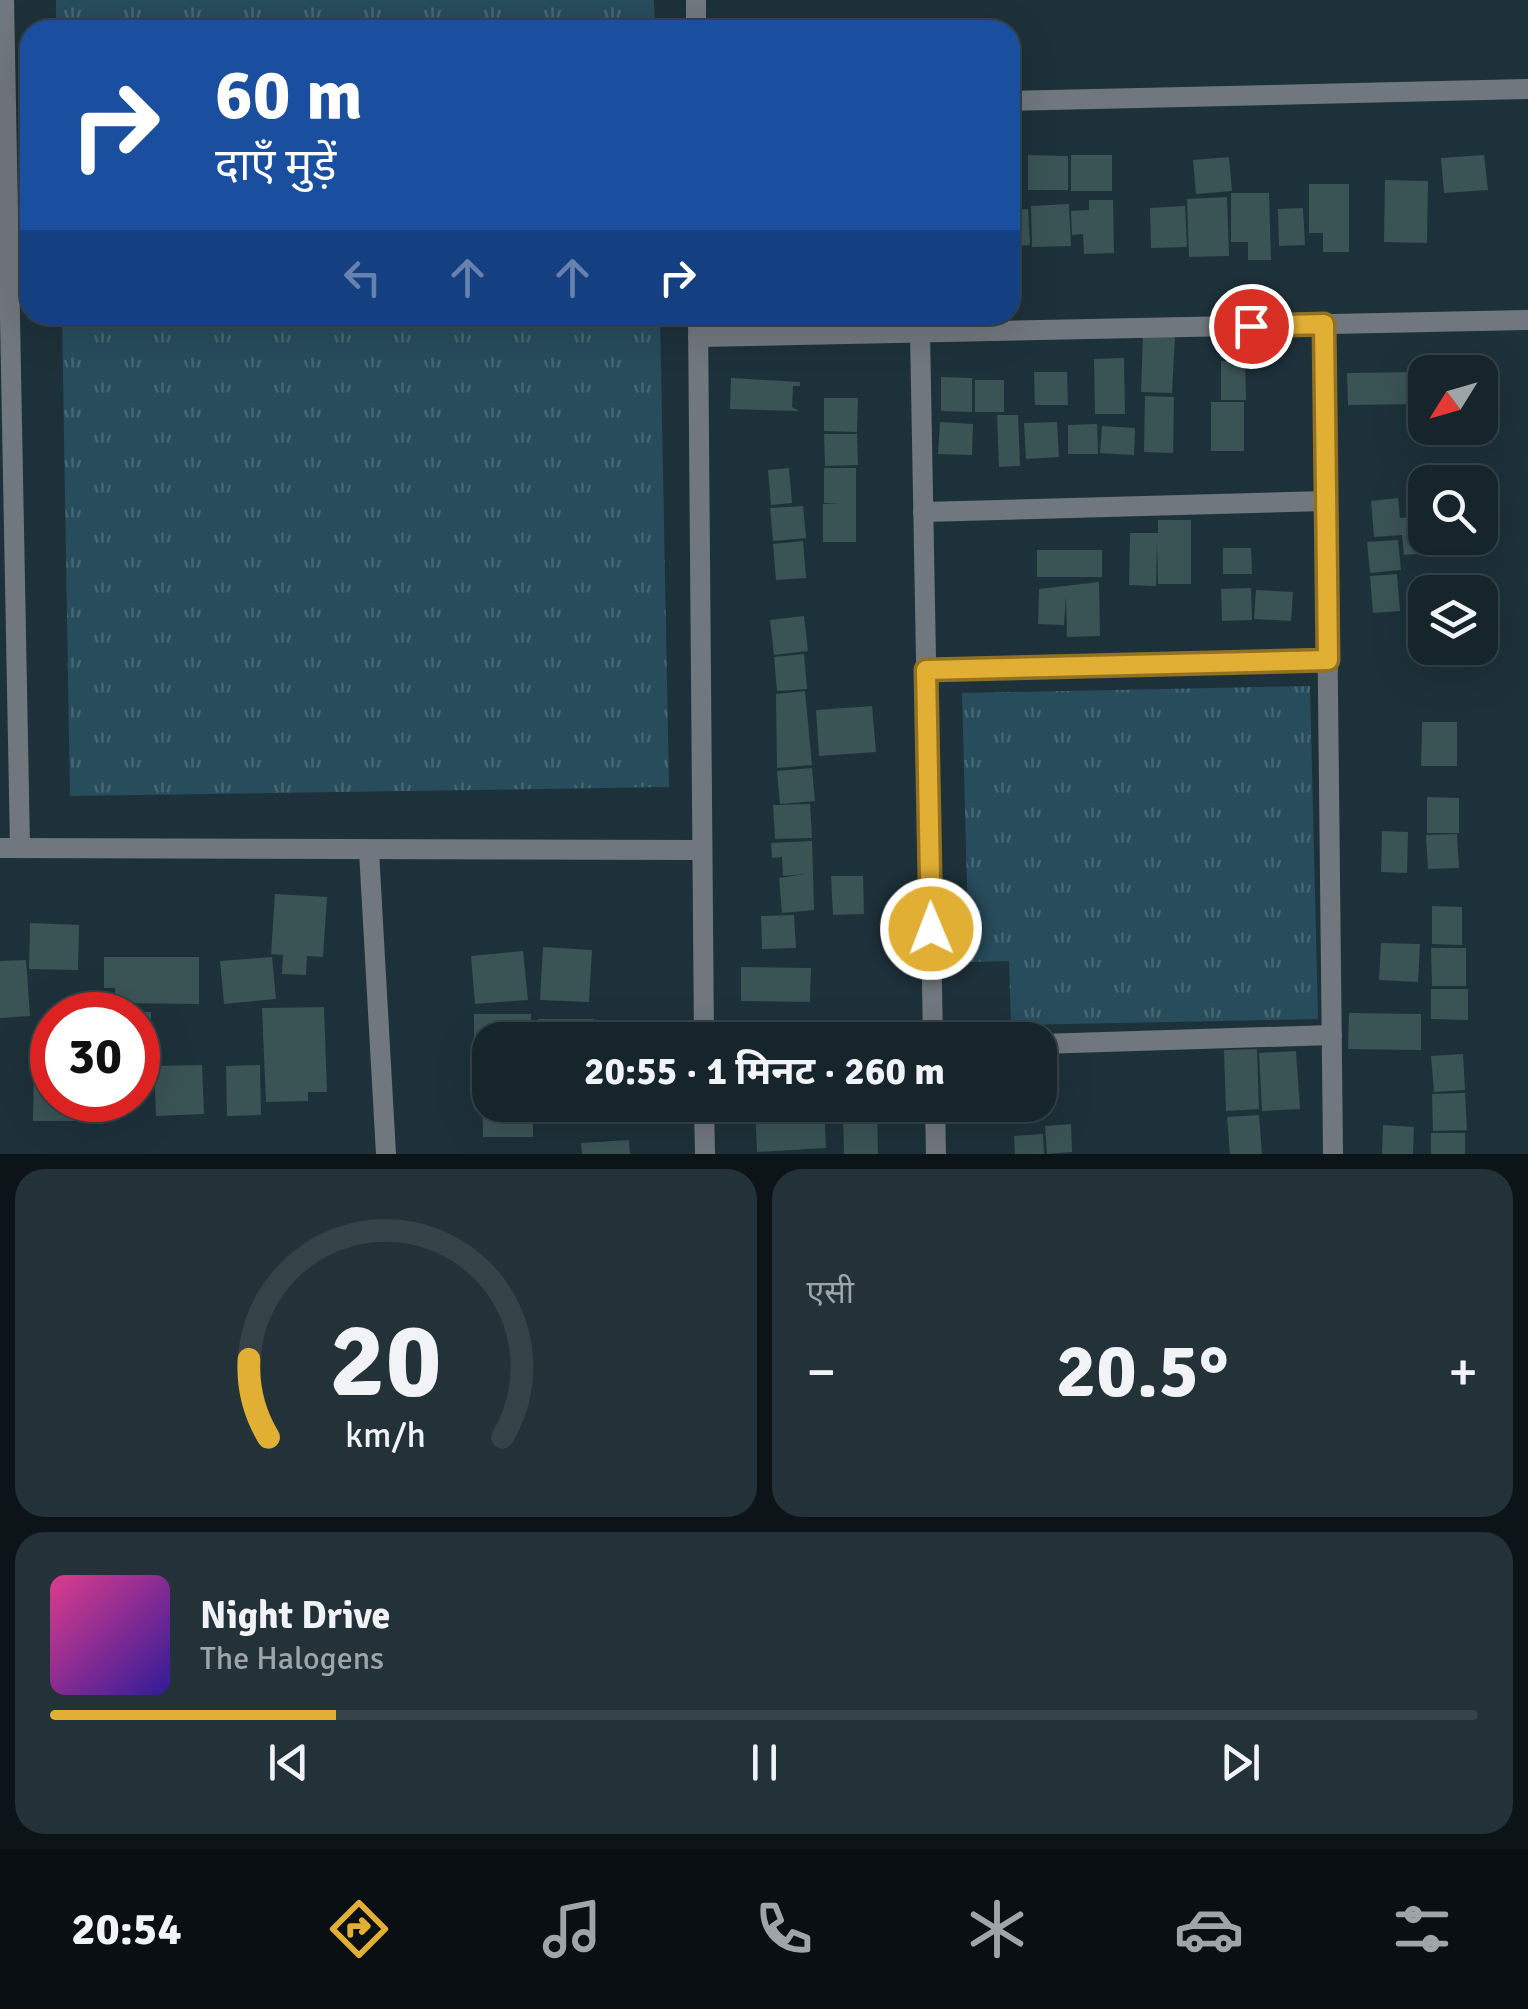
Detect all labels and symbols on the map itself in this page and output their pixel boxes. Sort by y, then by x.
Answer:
pin [1209,284,1294,369]
north arrow [1408,355,1498,445]
position arrow [879,877,983,981]
speed limit sign: 30 [30,992,160,1122]

